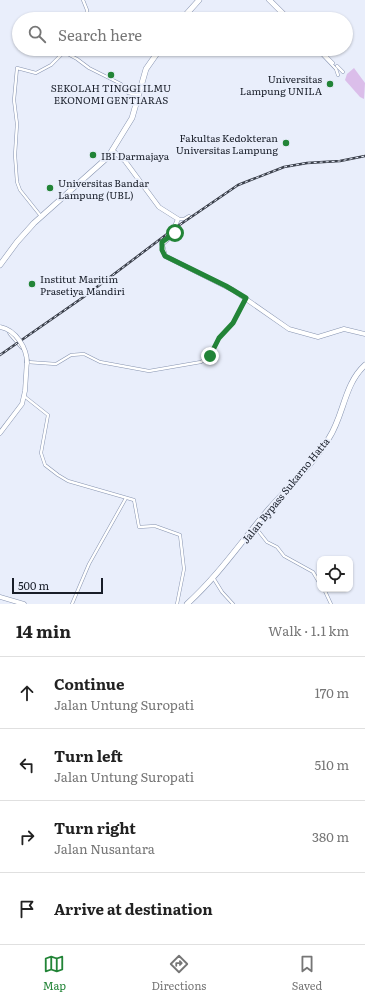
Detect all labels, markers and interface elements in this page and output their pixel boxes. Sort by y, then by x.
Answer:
search box [12,12,353,56]
icon: search [26,23,48,45]
text: Search here [58,23,142,46]
marker: SEKOLAH TINGGI ILMU EKONOMI GENTIARAS [106,70,116,80]
place label: Universitas Lampung UNILA [240,71,323,98]
marker: Universitas Lampung UNILA [325,79,335,89]
place label: SEKOLAH TINGGI ILMU EKONOMI GENTIARAS [51,80,171,107]
place label: Fakultas Kedokteran Universitas Lampung [176,130,278,157]
marker: Fakultas Kedokteran Universitas Lampung [281,138,291,148]
place label: IBI Darmajaya [101,148,170,163]
marker: IBI Darmajaya [88,150,98,160]
place label: Universitas Bandar Lampung (UBL) [58,175,149,202]
marker: Universitas Bandar Lampung (UBL) [45,183,55,193]
route start [166,224,184,242]
place label: Institut Maritim Prasetiya Mandiri [40,271,126,298]
marker: Institut Maritim Prasetiya Mandiri [27,279,37,289]
route end [201,347,219,365]
street label: Jalan Bypass Sukarno Hatta [238,433,333,546]
map controls [317,556,353,592]
button: locate [317,556,353,592]
scale bar [12,576,103,595]
text: 500 m [18,577,49,593]
text: 14 min [16,618,71,643]
text: Walk · 1.1 km [268,621,349,640]
text: Continue [54,672,124,695]
icon: ahead [16,682,38,704]
text: 170 m [315,683,349,702]
text: Jalan Untung Suropati [54,695,194,714]
text: Turn left [54,744,123,767]
icon: left [16,754,38,776]
text: 510 m [314,755,349,774]
text: Jalan Untung Suropati [54,767,194,786]
text: Turn right [54,816,136,839]
icon: right [16,826,38,848]
text: 380 m [312,827,349,846]
text: Jalan Nusantara [54,839,155,858]
text: Arrive at destination [54,897,213,920]
icon: arrive [16,898,38,920]
tab: Map [43,953,66,993]
tab: Directions [151,953,206,993]
tab: Saved [292,953,322,993]

